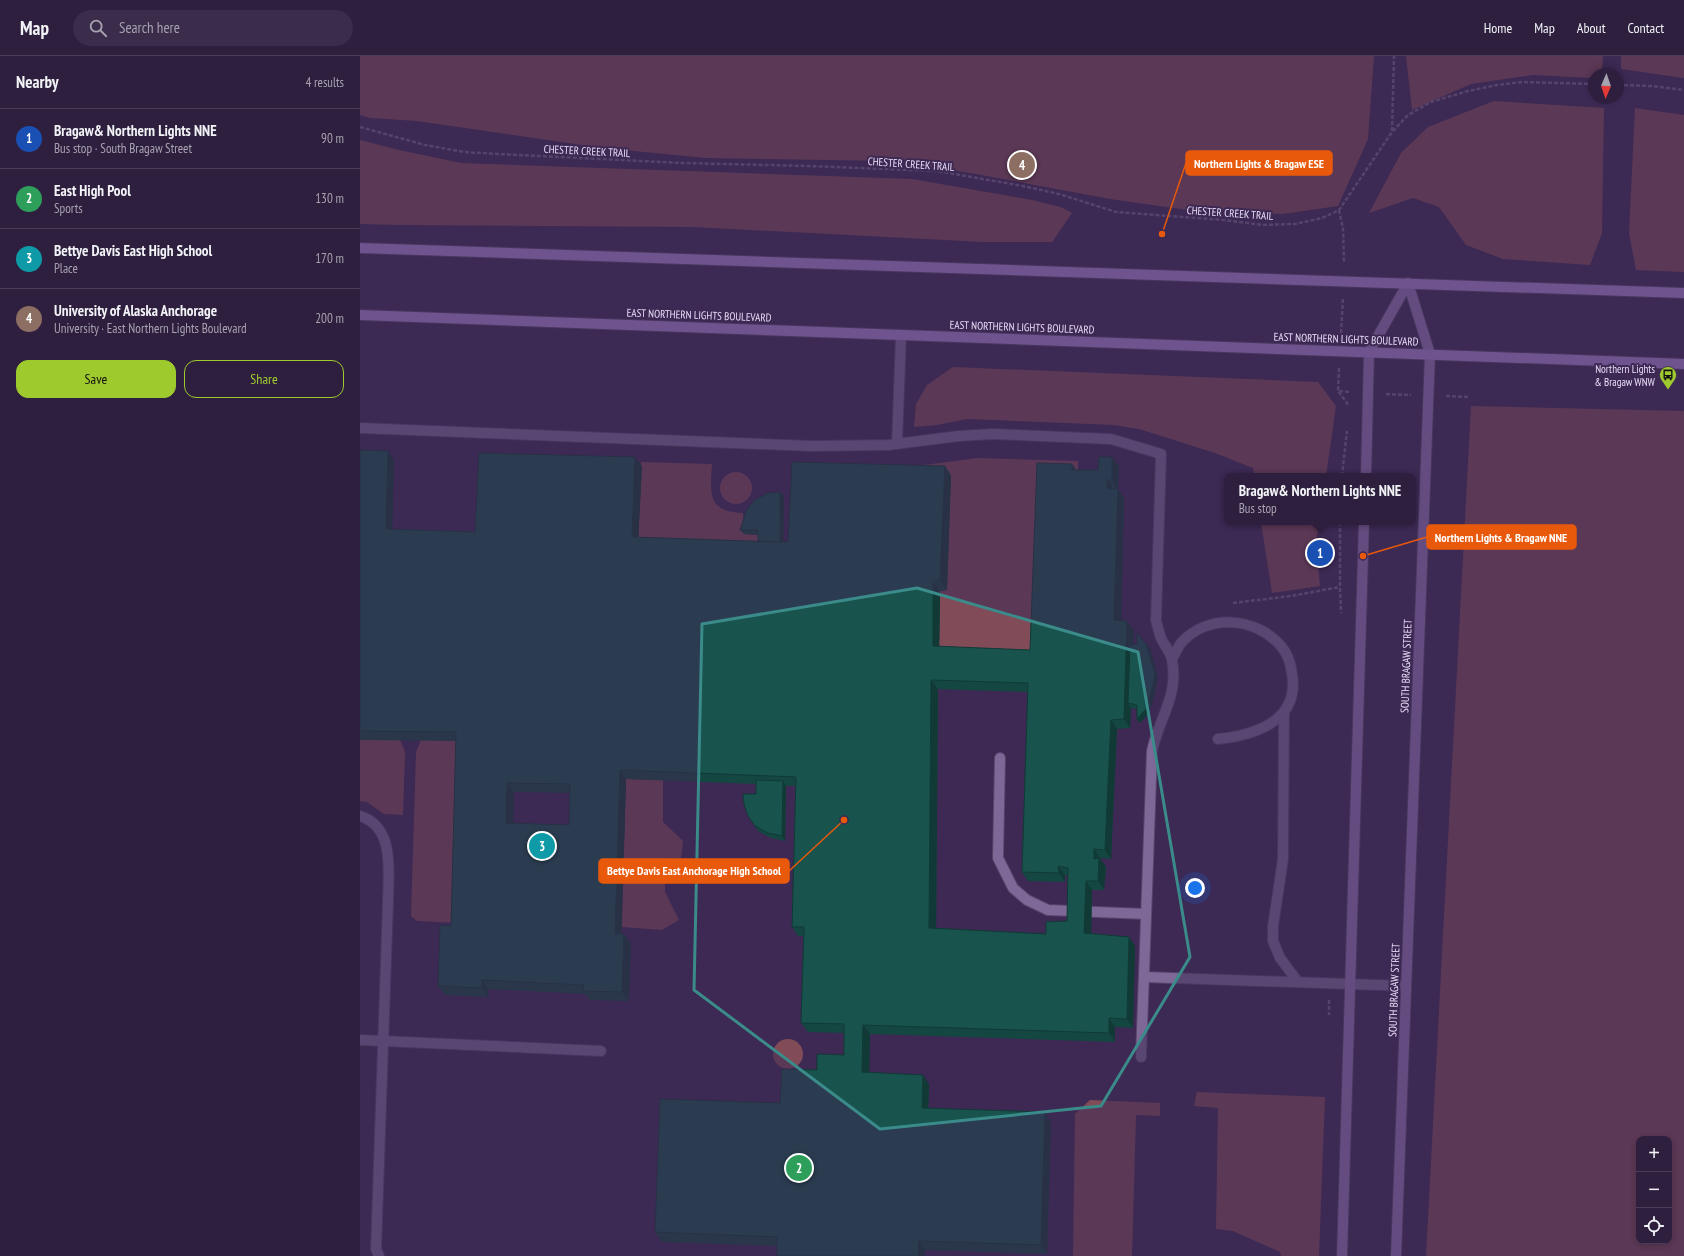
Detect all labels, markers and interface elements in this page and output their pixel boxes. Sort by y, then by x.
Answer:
search box [73,10,353,46]
text: Map [20,16,49,40]
icon: search [87,17,109,39]
text: Search here [119,18,180,37]
text: Home [1484,19,1512,37]
text: Map [1534,19,1555,37]
text: About [1577,19,1606,37]
text: Contact [1628,19,1664,37]
north arrow [1588,68,1624,104]
text: Nearby [16,71,59,93]
text: 4 results [305,74,344,91]
text: Bragaw& Northern Lights NNE [54,121,217,140]
text: 1 [26,130,32,147]
text: 90 m [321,130,344,147]
text: Bus stop · South Bragaw Street [54,140,192,157]
street label: CHESTER CREEK TRAIL [543,142,631,160]
pin: 4 [1009,150,1035,180]
callout: Northern Lights & Bragaw ESE [1186,151,1332,175]
street label: CHESTER CREEK TRAIL [867,154,955,174]
text: Northern Lights & Bragaw ESE [1194,156,1324,171]
text: East High Pool [54,181,131,200]
text: 2 [26,190,32,207]
text: 130 m [315,190,344,207]
text: Sports [54,200,83,217]
street label: CHESTER CREEK TRAIL [1186,203,1274,223]
text: Bettye Davis East High School [54,241,212,260]
text: 3 [26,250,32,267]
text: 170 m [315,250,344,267]
text: Place [54,260,78,277]
text: University of Alaska Anchorage [54,301,217,320]
street label: EAST NORTHERN LIGHTS BOULEVARD [626,305,772,325]
text: 4 [26,310,32,327]
text: 200 m [315,310,344,327]
street label: EAST NORTHERN LIGHTS BOULEVARD [949,317,1095,337]
text: University · East Northern Lights Boulevard [54,320,247,337]
street label: EAST NORTHERN LIGHTS BOULEVARD [1273,329,1419,349]
button: Save [16,360,176,398]
button: Share [184,360,344,398]
place label: Northern Lights & Bragaw WNW [1595,362,1656,389]
bus stop icon: Northern Lights & Bragaw WNW [1658,365,1678,390]
popup [1224,473,1416,525]
text: Bragaw& Northern Lights NNE [1239,481,1401,500]
text: Bus stop [1239,500,1277,517]
callout: Northern Lights & Bragaw NNE [1427,525,1576,549]
text: Northern Lights & Bragaw NNE [1435,530,1567,545]
pin: 1 [1307,538,1333,568]
street label: SOUTH BRAGAW STREET [1397,619,1415,713]
pin: 3 [529,831,555,861]
callout: Bettye Davis East Anchorage High School [599,859,789,883]
text: Bettye Davis East Anchorage High School [607,863,781,878]
your location [1185,878,1205,898]
street label: SOUTH BRAGAW STREET [1385,943,1403,1037]
map controls [1636,1136,1672,1244]
button: + [1636,1136,1672,1172]
pin: 2 [786,1153,812,1183]
button: − [1636,1172,1672,1208]
button: locate [1636,1208,1672,1244]

